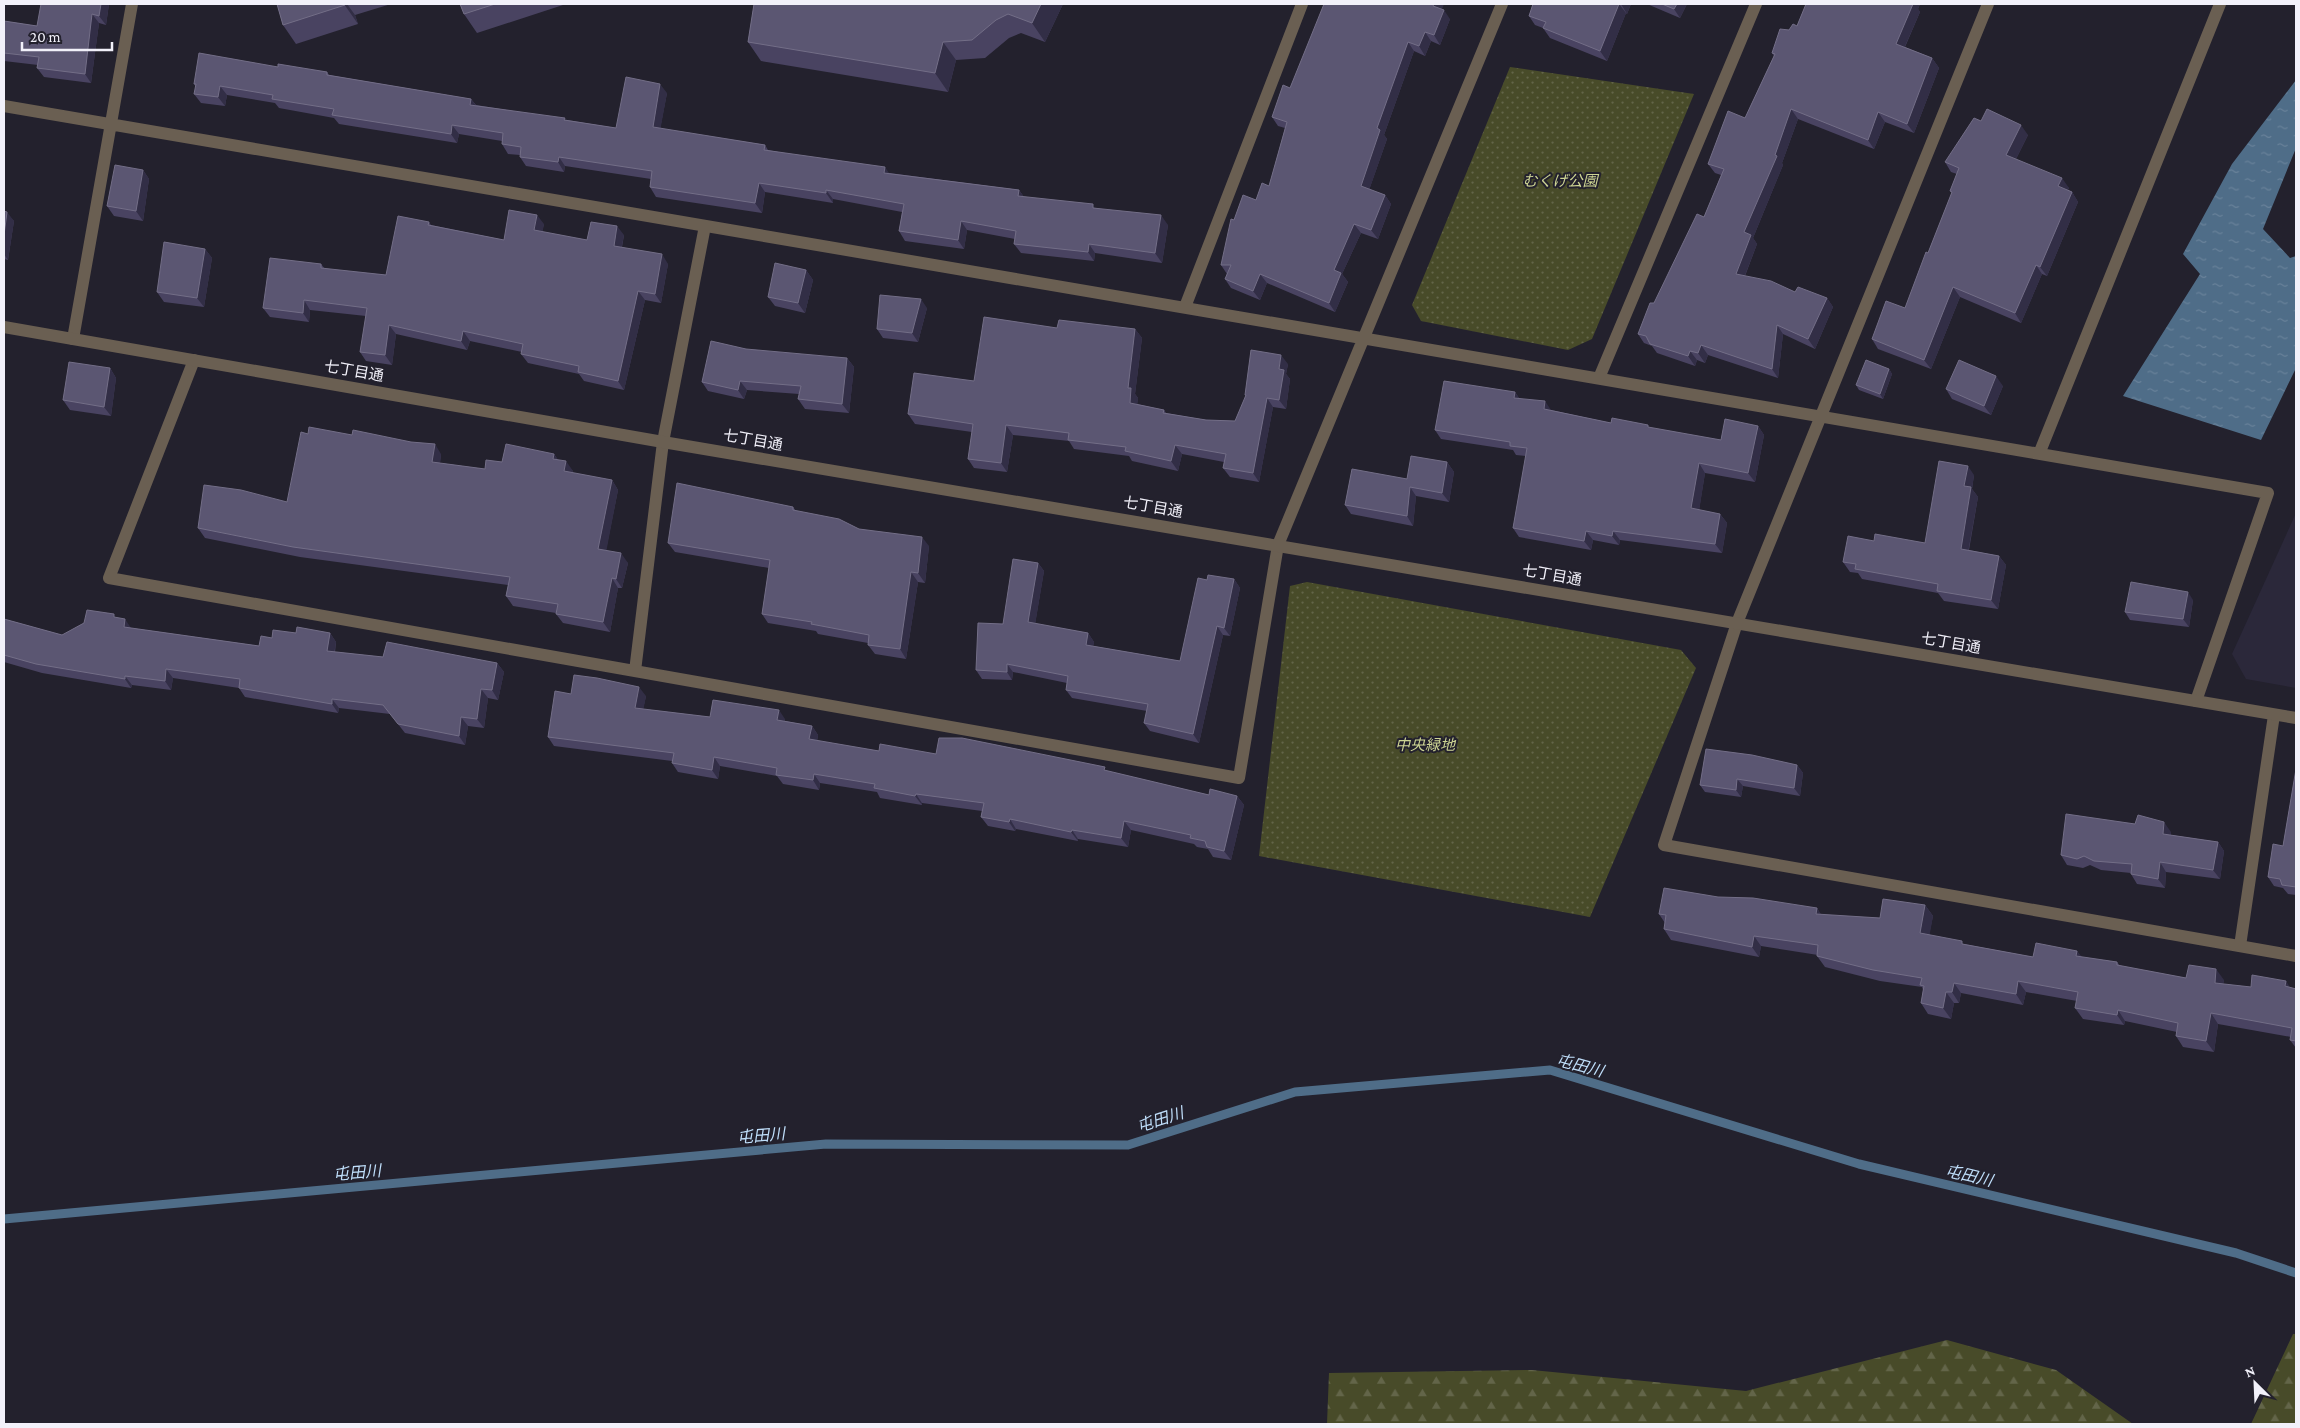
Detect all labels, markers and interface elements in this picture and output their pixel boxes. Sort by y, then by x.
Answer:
scale bar [22,20,112,52]
text: 20 m [30,29,61,45]
park label: むくげ公園 [1522,173,1599,189]
street label: 七丁目通 [323,358,385,384]
street label: 七丁目通 [722,427,784,453]
street label: 七丁目通 [1122,494,1184,520]
street label: 七丁目通 [1521,562,1583,588]
street label: 七丁目通 [1920,630,1982,656]
park label: 中央緑地 [1395,737,1457,753]
water label: 屯田川 [1554,1051,1607,1080]
water label: 屯田川 [1135,1103,1188,1135]
water label: 屯田川 [736,1125,788,1146]
water label: 屯田川 [332,1162,384,1183]
water label: 屯田川 [1944,1162,1996,1190]
north arrow [2230,1358,2280,1408]
text: N [2242,1362,2258,1380]

